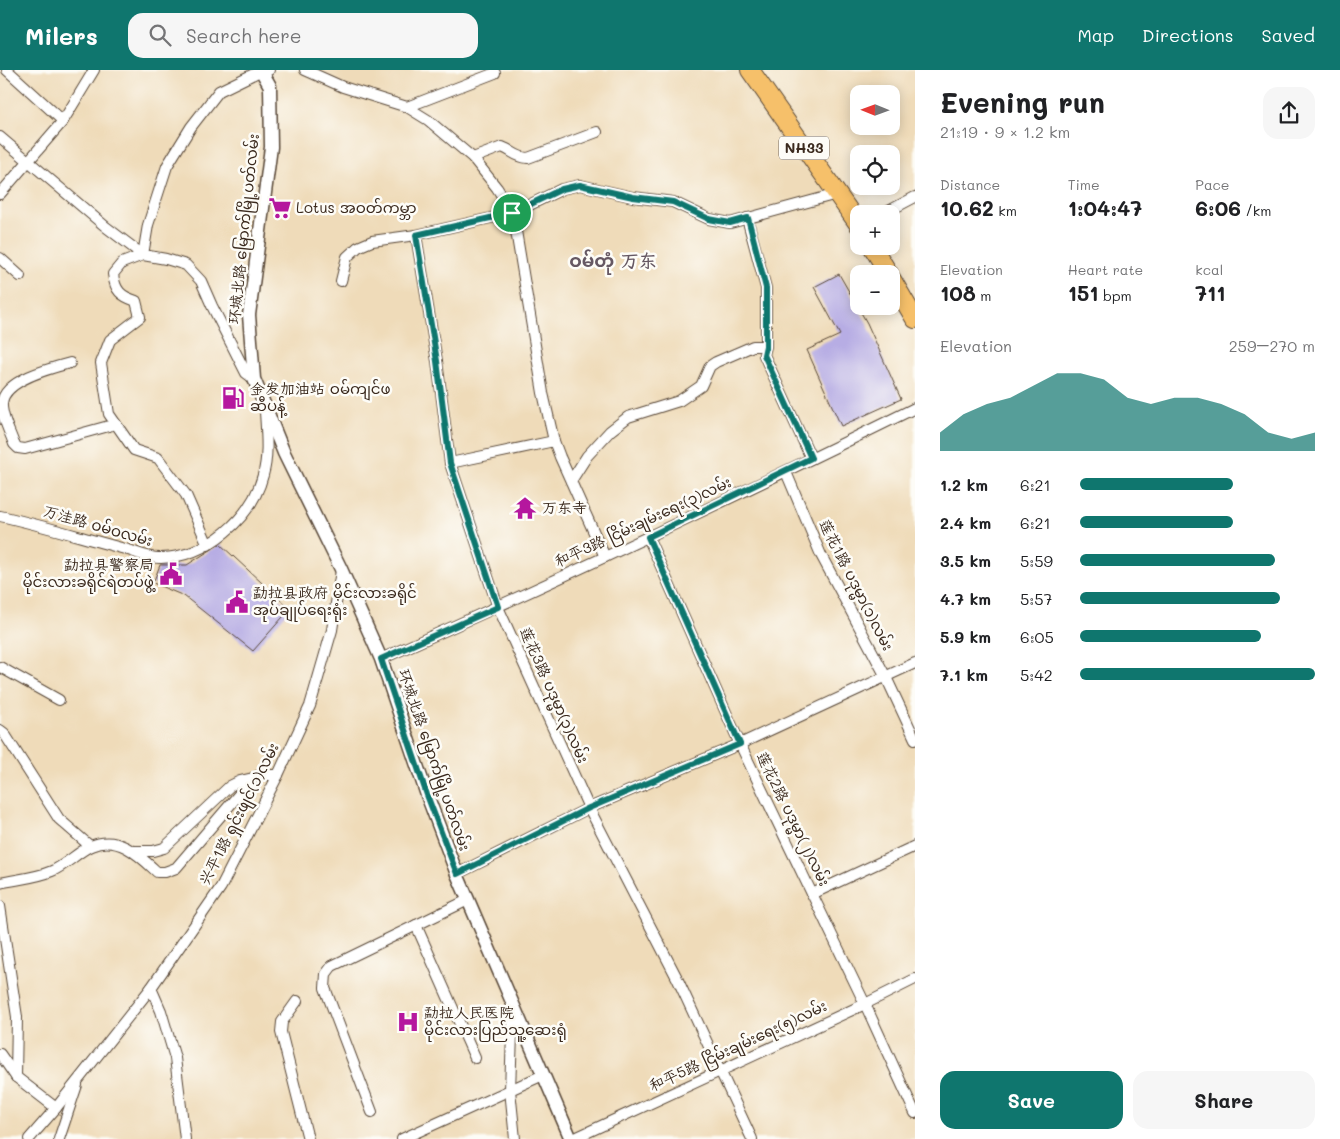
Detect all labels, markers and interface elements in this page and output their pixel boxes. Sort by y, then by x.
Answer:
search box [128,13,478,58]
text: Milers [25,20,98,51]
icon: search [146,21,174,49]
text: Search here [186,23,302,48]
text: Map [1077,23,1114,47]
text: Directions [1142,23,1234,47]
text: Saved [1262,23,1315,47]
text: Evening run [940,84,1105,120]
north arrow [850,85,900,135]
map controls [850,85,900,315]
button: share [1263,87,1315,139]
text: 21:19 · 9 × 1.2 km [940,121,1070,142]
street label: 环城北路 မြောက်မြို့ပတ်လမ်း [223,133,266,325]
road number: NH33 [779,136,829,160]
button: locate [850,145,900,195]
text: Distance [940,175,1000,194]
text: Time [1068,175,1100,194]
text: Pace [1195,175,1230,194]
pin [491,192,533,234]
text: 10.62 [940,194,994,221]
text: 1:04:47 [1068,194,1142,221]
text: 6:06 [1195,194,1241,221]
supermarket icon: Lotus အဝတ်ကမ္ဘာ [267,195,293,221]
place label: Lotus အဝတ်ကမ္ဘာ [296,197,417,220]
icon: arrive [498,199,526,227]
text: km [994,201,1017,220]
text: /km [1241,201,1271,220]
button: + [850,205,900,255]
district label: ဝမ်တုံ 万东 [569,248,657,275]
text: Elevation [940,260,1003,279]
text: Heart rate [1068,260,1143,279]
text: kcal [1195,260,1223,279]
button: − [850,265,900,315]
text: 108 [940,279,976,306]
text: 151 [1068,279,1099,306]
text: 711 [1195,279,1226,306]
text: m [976,286,991,305]
text: bpm [1099,286,1132,305]
text: Elevation [940,335,1012,356]
text: 259–270 m [1229,335,1315,356]
place label: 金发加油站 ဝမ်ကျင်ဖ ဆီပန့် [250,378,391,418]
fuel station icon: 金发加油站 ဝမ်ကျင်ဖ ဆီပန့် [220,385,246,411]
street label: 和平3路 ငြိမ်းချမ်းရေး(၃)လမ်း [551,471,735,574]
text: 1.2 km [940,474,988,495]
text: 6:21 [1020,474,1051,495]
temple icon: 万东寺 [512,495,538,521]
place label: 万东寺 [542,497,587,517]
street label: 万洼路 ဝမ်ဝလမ်း [42,500,155,550]
text: 2.4 km [940,512,991,533]
text: 6:21 [1020,512,1051,533]
street label: 莲花1路 ပဒုမ္မာ(၁)လမ်း [812,515,899,655]
text: 3.5 km [940,550,991,571]
text: 5:59 [1020,550,1053,571]
place label: 勐拉县警察局 မိုင်းလားခရိုင်ရဲတပ်ဖွဲ့ [22,554,156,594]
public building icon: 勐拉县警察局 မိုင်းလားခရိုင်ရဲတပ်ဖွဲ့ [158,561,184,587]
place label: 勐拉县政府 မိုင်းလားခရိုင် အုပ်ချုပ်ရေးရုံး [253,582,417,622]
text: 4.7 km [940,588,991,609]
text: 5:57 [1020,588,1053,609]
public building icon: 勐拉县政府 မိုင်းလားခရိုင် အုပ်ချုပ်ရေးရုံး [224,589,250,615]
street label: 莲花3路 ပဒုမ္မာ(၃)လမ်း [513,623,594,767]
text: 5.9 km [940,626,991,647]
text: 6:05 [1020,626,1054,647]
text: 7.1 km [940,664,988,685]
text: 5:42 [1020,664,1053,685]
street label: 环城北路 မြောက်မြို့ပတ်လမ်း [392,666,476,854]
street label: 兴平1路 ရှင်းဖျင်(၁)လမ်း [194,739,285,889]
street label: 莲花2路 ပဒုမ္မာ(၂)လမ်း [750,748,835,891]
street label: 和平5路 ငြိမ်းချမ်းရေး(၅)လမ်း [646,995,831,1098]
place label: 勐拉人民医院 မိုင်းလားပြည်သူ့ဆေးရုံ [424,1002,567,1042]
hospital icon: 勐拉人民医院 မိုင်းလားပြည်သူ့ဆေးရုံ [395,1009,421,1035]
button: Save [940,1071,1123,1129]
button: Share [1133,1071,1315,1129]

